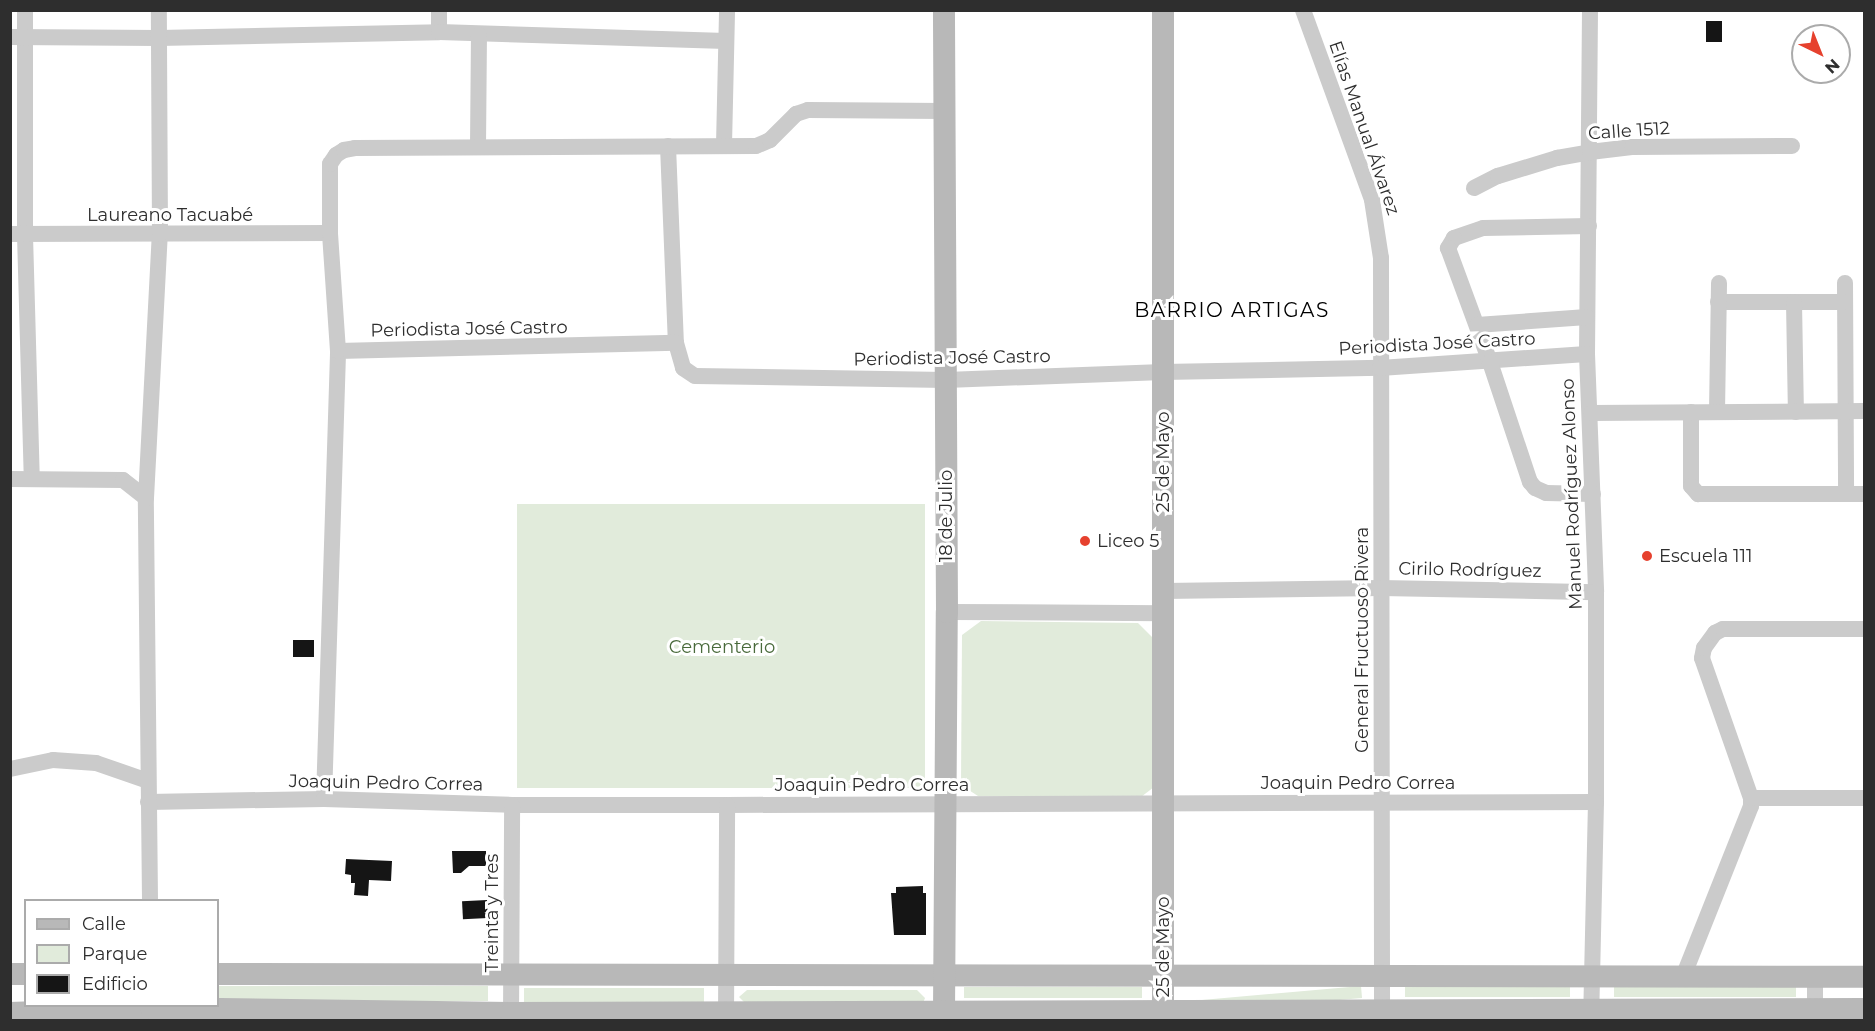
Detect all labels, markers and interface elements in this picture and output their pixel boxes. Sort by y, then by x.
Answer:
north arrow [1791,24,1851,84]
street label: Elías Manual Álvarez [1324,38,1404,218]
text: N [1821,55,1843,77]
street label: Calle 1512 [1587,117,1671,145]
street label: Laureano Tacuabé [87,204,253,226]
district label: BARRIO ARTIGAS [1134,298,1330,322]
street label: Periodista José Castro [370,316,568,342]
street label: Periodista José Castro [1338,328,1536,360]
street label: Periodista José Castro [853,345,1051,371]
street label: Manuel Rodríguez Alonso [1557,378,1587,610]
street label: 25 de Mayo [1152,411,1174,513]
street label: 18 de Julio [935,470,957,562]
street label: General Fructuoso Rivera [1351,527,1373,753]
place label: Liceo 5 [1097,530,1159,552]
marker: Liceo 5 [1078,534,1092,548]
place label: Escuela 111 [1659,545,1752,567]
marker: Escuela 111 [1640,549,1654,563]
street label: Cirilo Rodríguez [1398,558,1542,582]
park label: Cementerio [669,636,775,658]
street label: Joaquin Pedro Correa [289,771,483,795]
street label: Joaquin Pedro Correa [1261,772,1455,794]
street label: Joaquin Pedro Correa [775,774,969,796]
street label: Treinta y Tres [481,854,503,972]
street label: 25 de Mayo [1152,896,1174,998]
legend [24,899,219,1007]
text: Calle [82,913,126,935]
text: Parque [82,943,147,965]
text: Edificio [82,973,148,995]

